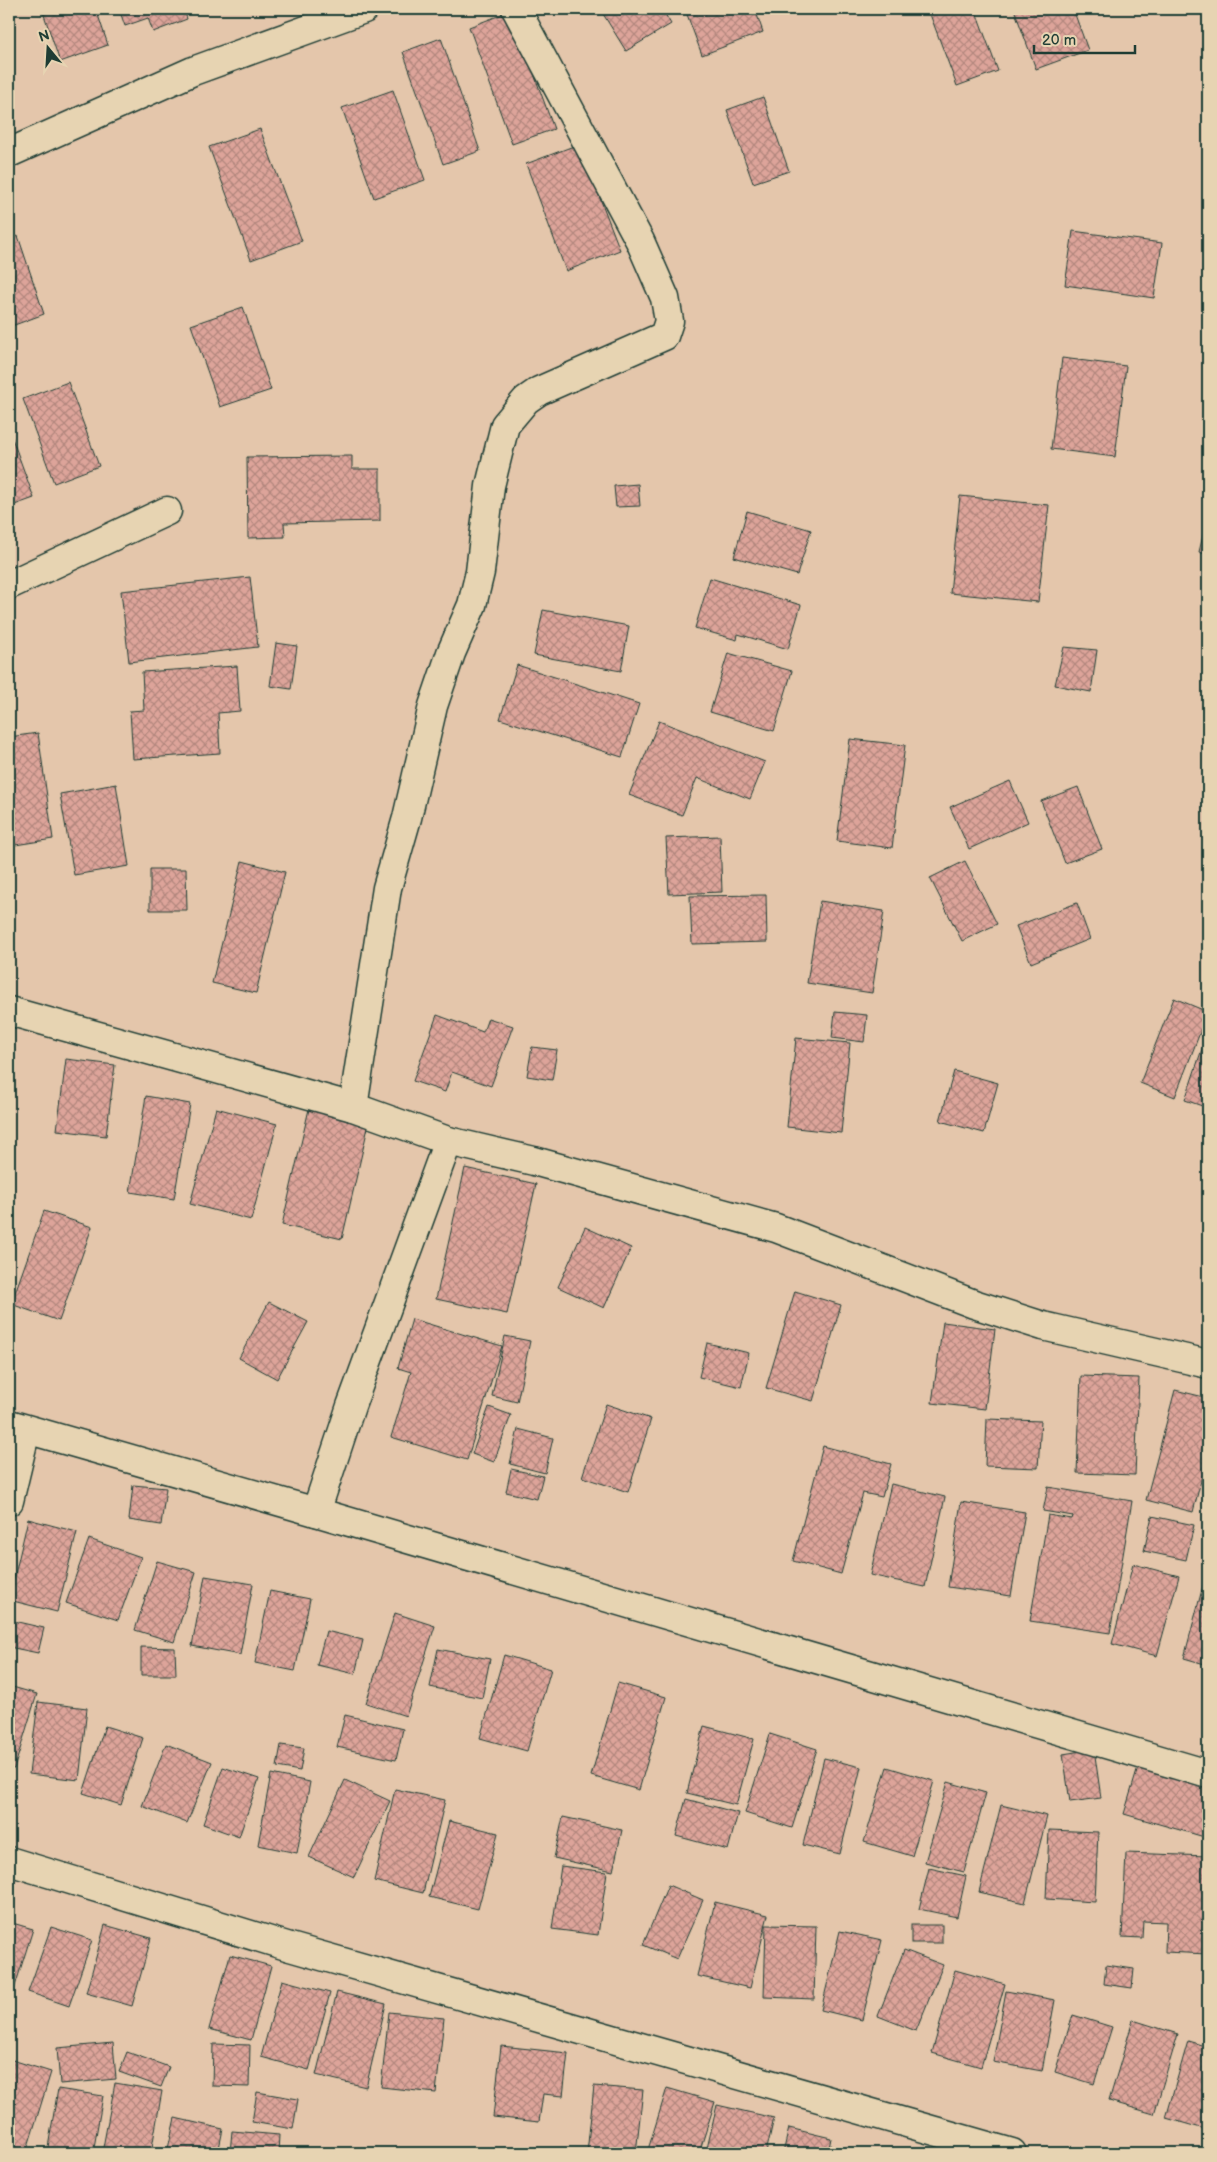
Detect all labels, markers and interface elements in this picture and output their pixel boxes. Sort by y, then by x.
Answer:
north arrow [22,22,72,72]
scale bar [1034,22,1136,54]
text: N [37,26,52,46]
text: 20 m [1042,31,1076,50]

